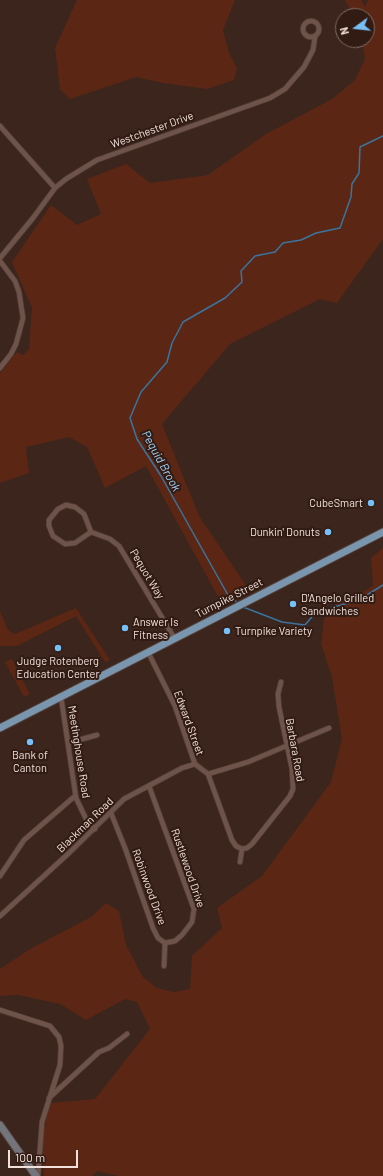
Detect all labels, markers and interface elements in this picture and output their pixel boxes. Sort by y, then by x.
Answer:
north arrow [335,8,375,48]
text: N [337,26,351,36]
street label: Westchester Drive [109,109,195,151]
water label: Pequid Brook [138,428,184,494]
place label: CubeSmart [309,496,363,510]
marker: CubeSmart [366,498,376,508]
place label: Dunkin' Donuts [250,525,320,539]
marker: Dunkin' Donuts [323,527,333,537]
street label: Pequot Way [127,547,167,601]
street label: Turnpike Street [193,575,265,621]
place label: D'Angelo Grilled Sandwiches [301,591,374,617]
marker: D'Angelo Grilled Sandwiches [288,599,298,609]
place label: Answer Is Fitness [133,615,179,641]
marker: Answer Is Fitness [120,623,130,633]
place label: Turnpike Variety [235,624,312,638]
marker: Turnpike Variety [222,626,232,636]
marker: Judge Rotenberg Education Center [53,643,63,653]
place label: Judge Rotenberg Education Center [17,654,99,680]
street label: Edward Street [171,689,207,757]
street label: Meetinghouse Road [65,705,93,799]
street label: Barbara Road [283,717,307,783]
marker: Bank of Canton [25,737,35,747]
place label: Bank of Canton [12,748,48,774]
street label: Blackman Road [54,795,116,855]
street label: Rustlewood Drive [168,827,208,909]
street label: Robinwood Drive [129,847,169,927]
scale bar [10,1142,80,1168]
text: 100 m [15,1150,45,1164]

